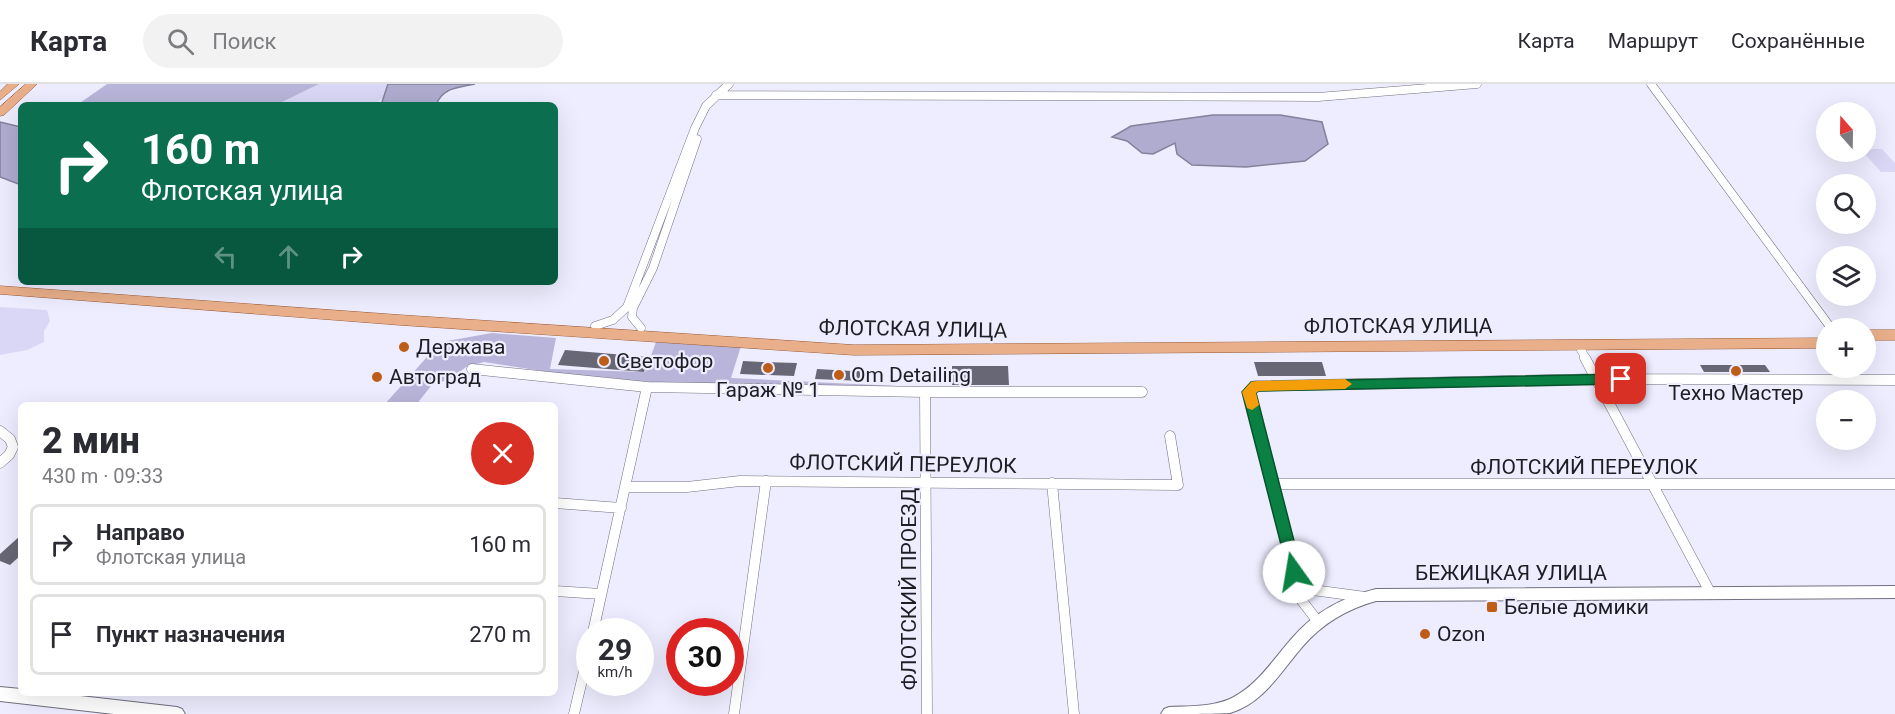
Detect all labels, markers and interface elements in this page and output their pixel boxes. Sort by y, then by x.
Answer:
search box [143,14,563,68]
text: Карта [30,25,107,58]
icon: search [164,25,197,58]
text: Поиск [212,29,277,54]
text: Карта [1518,29,1575,53]
text: Маршрут [1608,29,1698,53]
text: Сохранённые [1731,29,1865,53]
north arrow [1816,102,1876,162]
map controls [1816,102,1876,450]
text: 160 m [141,125,260,174]
icon: right [42,126,120,204]
button: search [1816,174,1876,234]
text: Флотская улица [141,175,344,207]
icon: left [209,240,242,273]
icon: ahead [272,240,305,273]
icon: right [335,240,368,273]
button: layers [1816,246,1876,306]
street label: ФЛОТСКАЯ УЛИЦА [1304,314,1493,338]
street label: ФЛОТСКАЯ УЛИЦА [818,315,1008,343]
button: + [1816,318,1876,378]
place label: Держава [416,335,506,359]
marker: Держава [397,340,411,354]
place label: Светофор [616,349,713,373]
pin [1595,353,1646,404]
marker: Светофор [597,354,611,368]
marker: Гараж № 1 [761,361,775,375]
icon: arrive [1604,362,1637,395]
place label: Om Detailing [851,363,971,387]
marker: Техно Мастер [1729,364,1743,378]
place label: Автоград [389,365,481,389]
marker: Om Detailing [832,368,846,382]
marker: Автоград [370,370,384,384]
place label: Гараж № 1 [716,378,820,402]
place label: Техно Мастер [1668,381,1804,405]
button: − [1816,390,1876,450]
text: 2 мин [42,420,140,462]
button: close [471,422,534,485]
street label: ФЛОТСКИЙ ПЕРЕУЛОК [789,450,1017,478]
street label: ФЛОТСКИЙ ПЕРЕУЛОК [1470,455,1698,479]
text: 430 m · 09:33 [42,464,163,488]
street label: ФЛОТСКИЙ ПРОЕЗД [897,487,921,690]
text: Направо [96,520,185,545]
icon: right [45,528,78,561]
text: 160 m [469,532,531,557]
position arrow [1262,540,1326,604]
text: Флотская улица [96,545,246,569]
street label: БЕЖИЦКАЯ УЛИЦА [1415,561,1607,585]
place label: Белые домики [1504,595,1649,619]
marker: Белые домики [1485,600,1499,614]
icon: arrive [45,618,78,651]
speed limit sign: 30 [666,618,744,696]
text: Пункт назначения [96,622,285,647]
text: 270 m [469,622,531,647]
place label: Ozon [1437,622,1485,646]
marker: Ozon [1418,627,1432,641]
text: 29 [598,632,632,667]
text: km/h [597,663,633,681]

